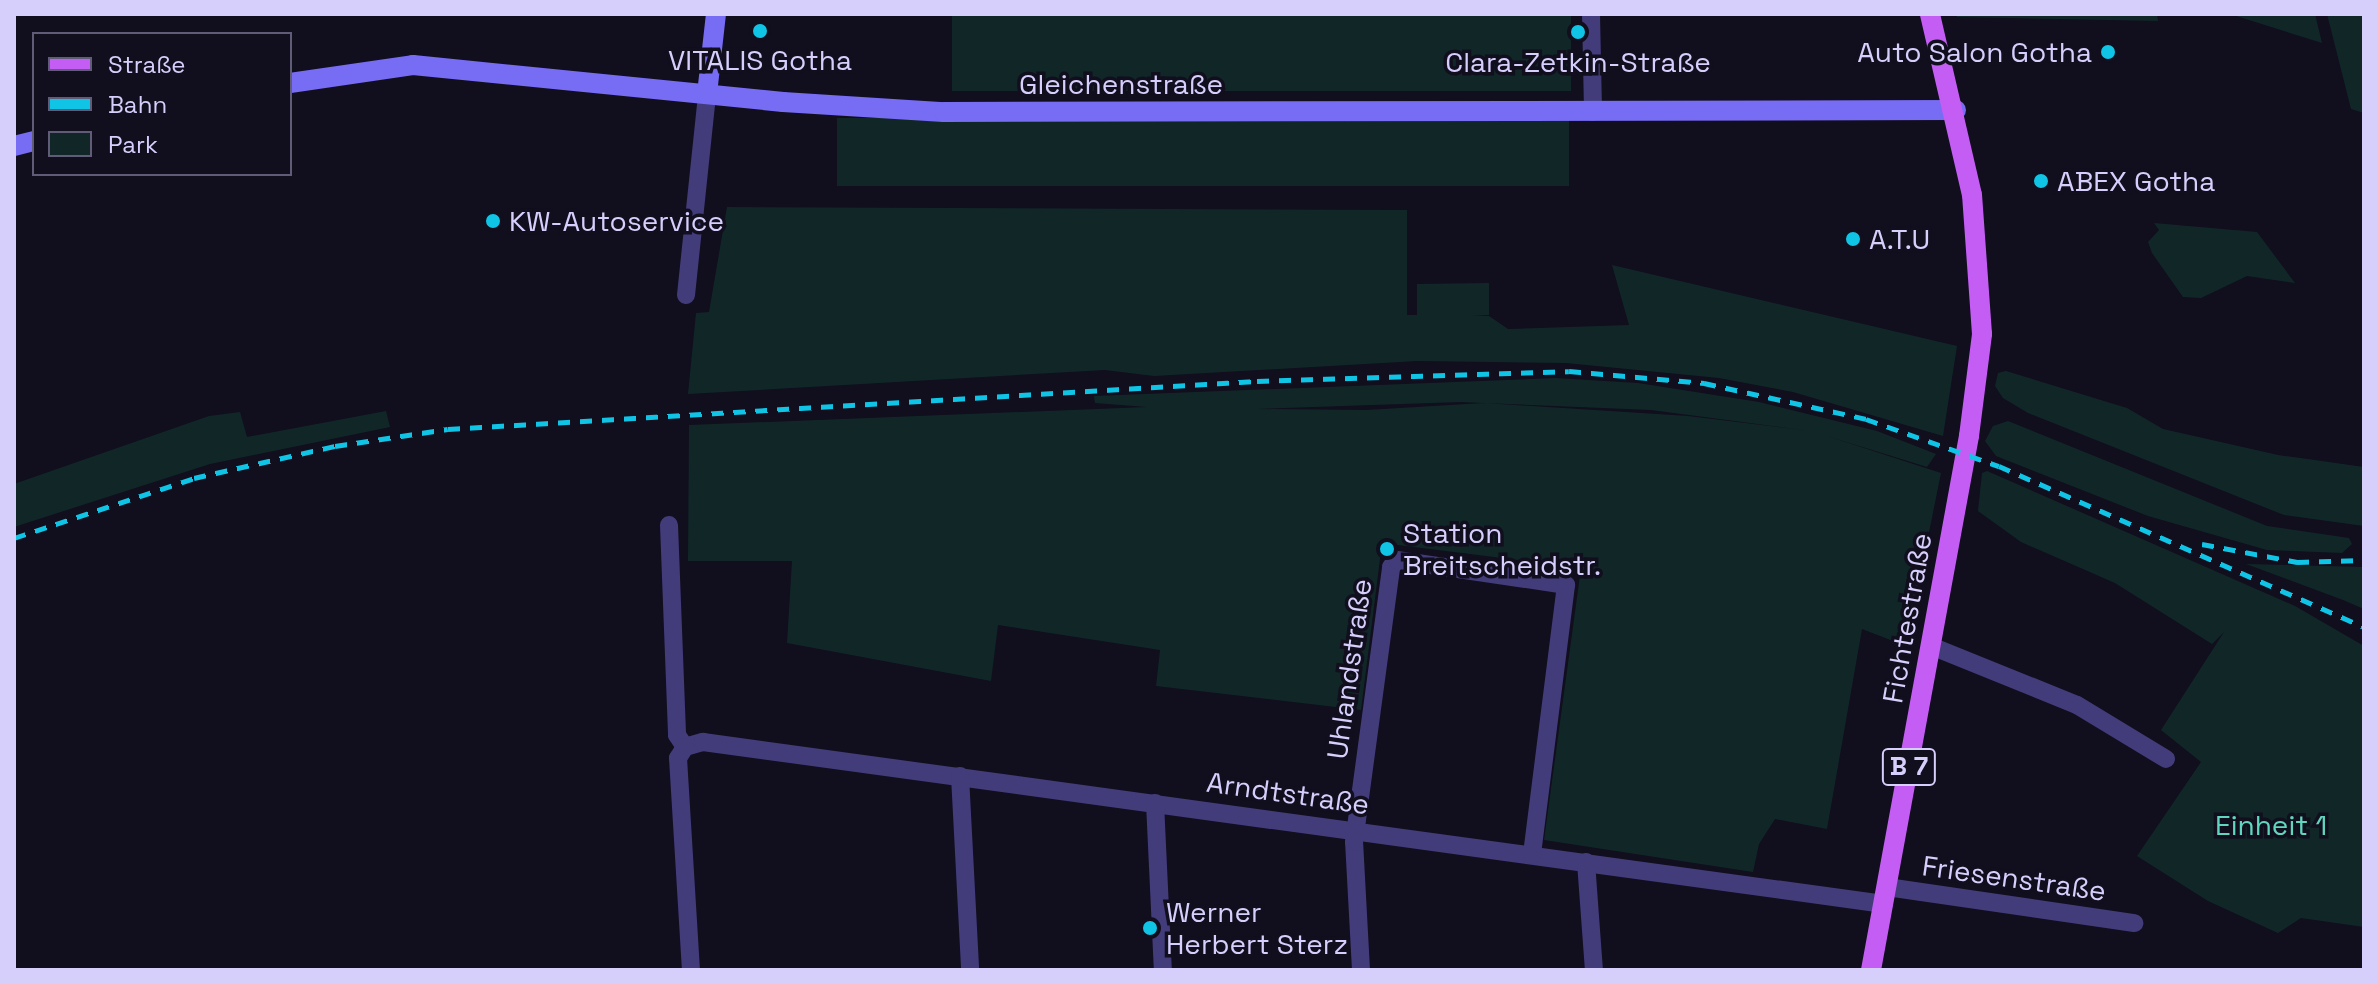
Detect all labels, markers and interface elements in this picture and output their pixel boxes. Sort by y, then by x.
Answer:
marker: VITALIS Gotha [751,22,769,40]
marker: Clara-Zetkin-Straße [1569,23,1587,41]
legend [32,32,292,176]
place label: Auto Salon Gotha [1857,35,2092,69]
place label: VITALIS Gotha [668,43,852,77]
marker: Auto Salon Gotha [2099,43,2117,61]
place label: Clara-Zetkin-Straße [1445,45,1711,79]
text: Straße [108,49,185,80]
street label: Gleichenstraße [1019,67,1223,101]
text: Bahn [108,89,167,120]
text: Park [108,129,158,160]
place label: ABEX Gotha [2057,164,2215,198]
marker: ABEX Gotha [2032,172,2050,190]
place label: KW-Autoservice [509,204,724,238]
marker: KW-Autoservice [484,212,502,230]
place label: A.T.U [1869,222,1930,256]
marker: A.T.U [1844,230,1862,248]
place label: Station Breitscheidstr. [1403,516,1601,582]
street label: Fichtestraße [1876,530,1938,706]
marker: Station Breitscheidstr. [1378,540,1396,558]
street label: Uhlandstraße [1320,577,1378,761]
road number: B 7 [1881,745,1937,789]
street label: Arndtstraße [1204,765,1372,821]
park label: Einheit 1 [2215,808,2327,842]
street label: Friesenstraße [1920,848,2108,908]
place label: Werner Herbert Sterz [1166,895,1348,961]
marker: Werner Herbert Sterz [1141,919,1159,937]

